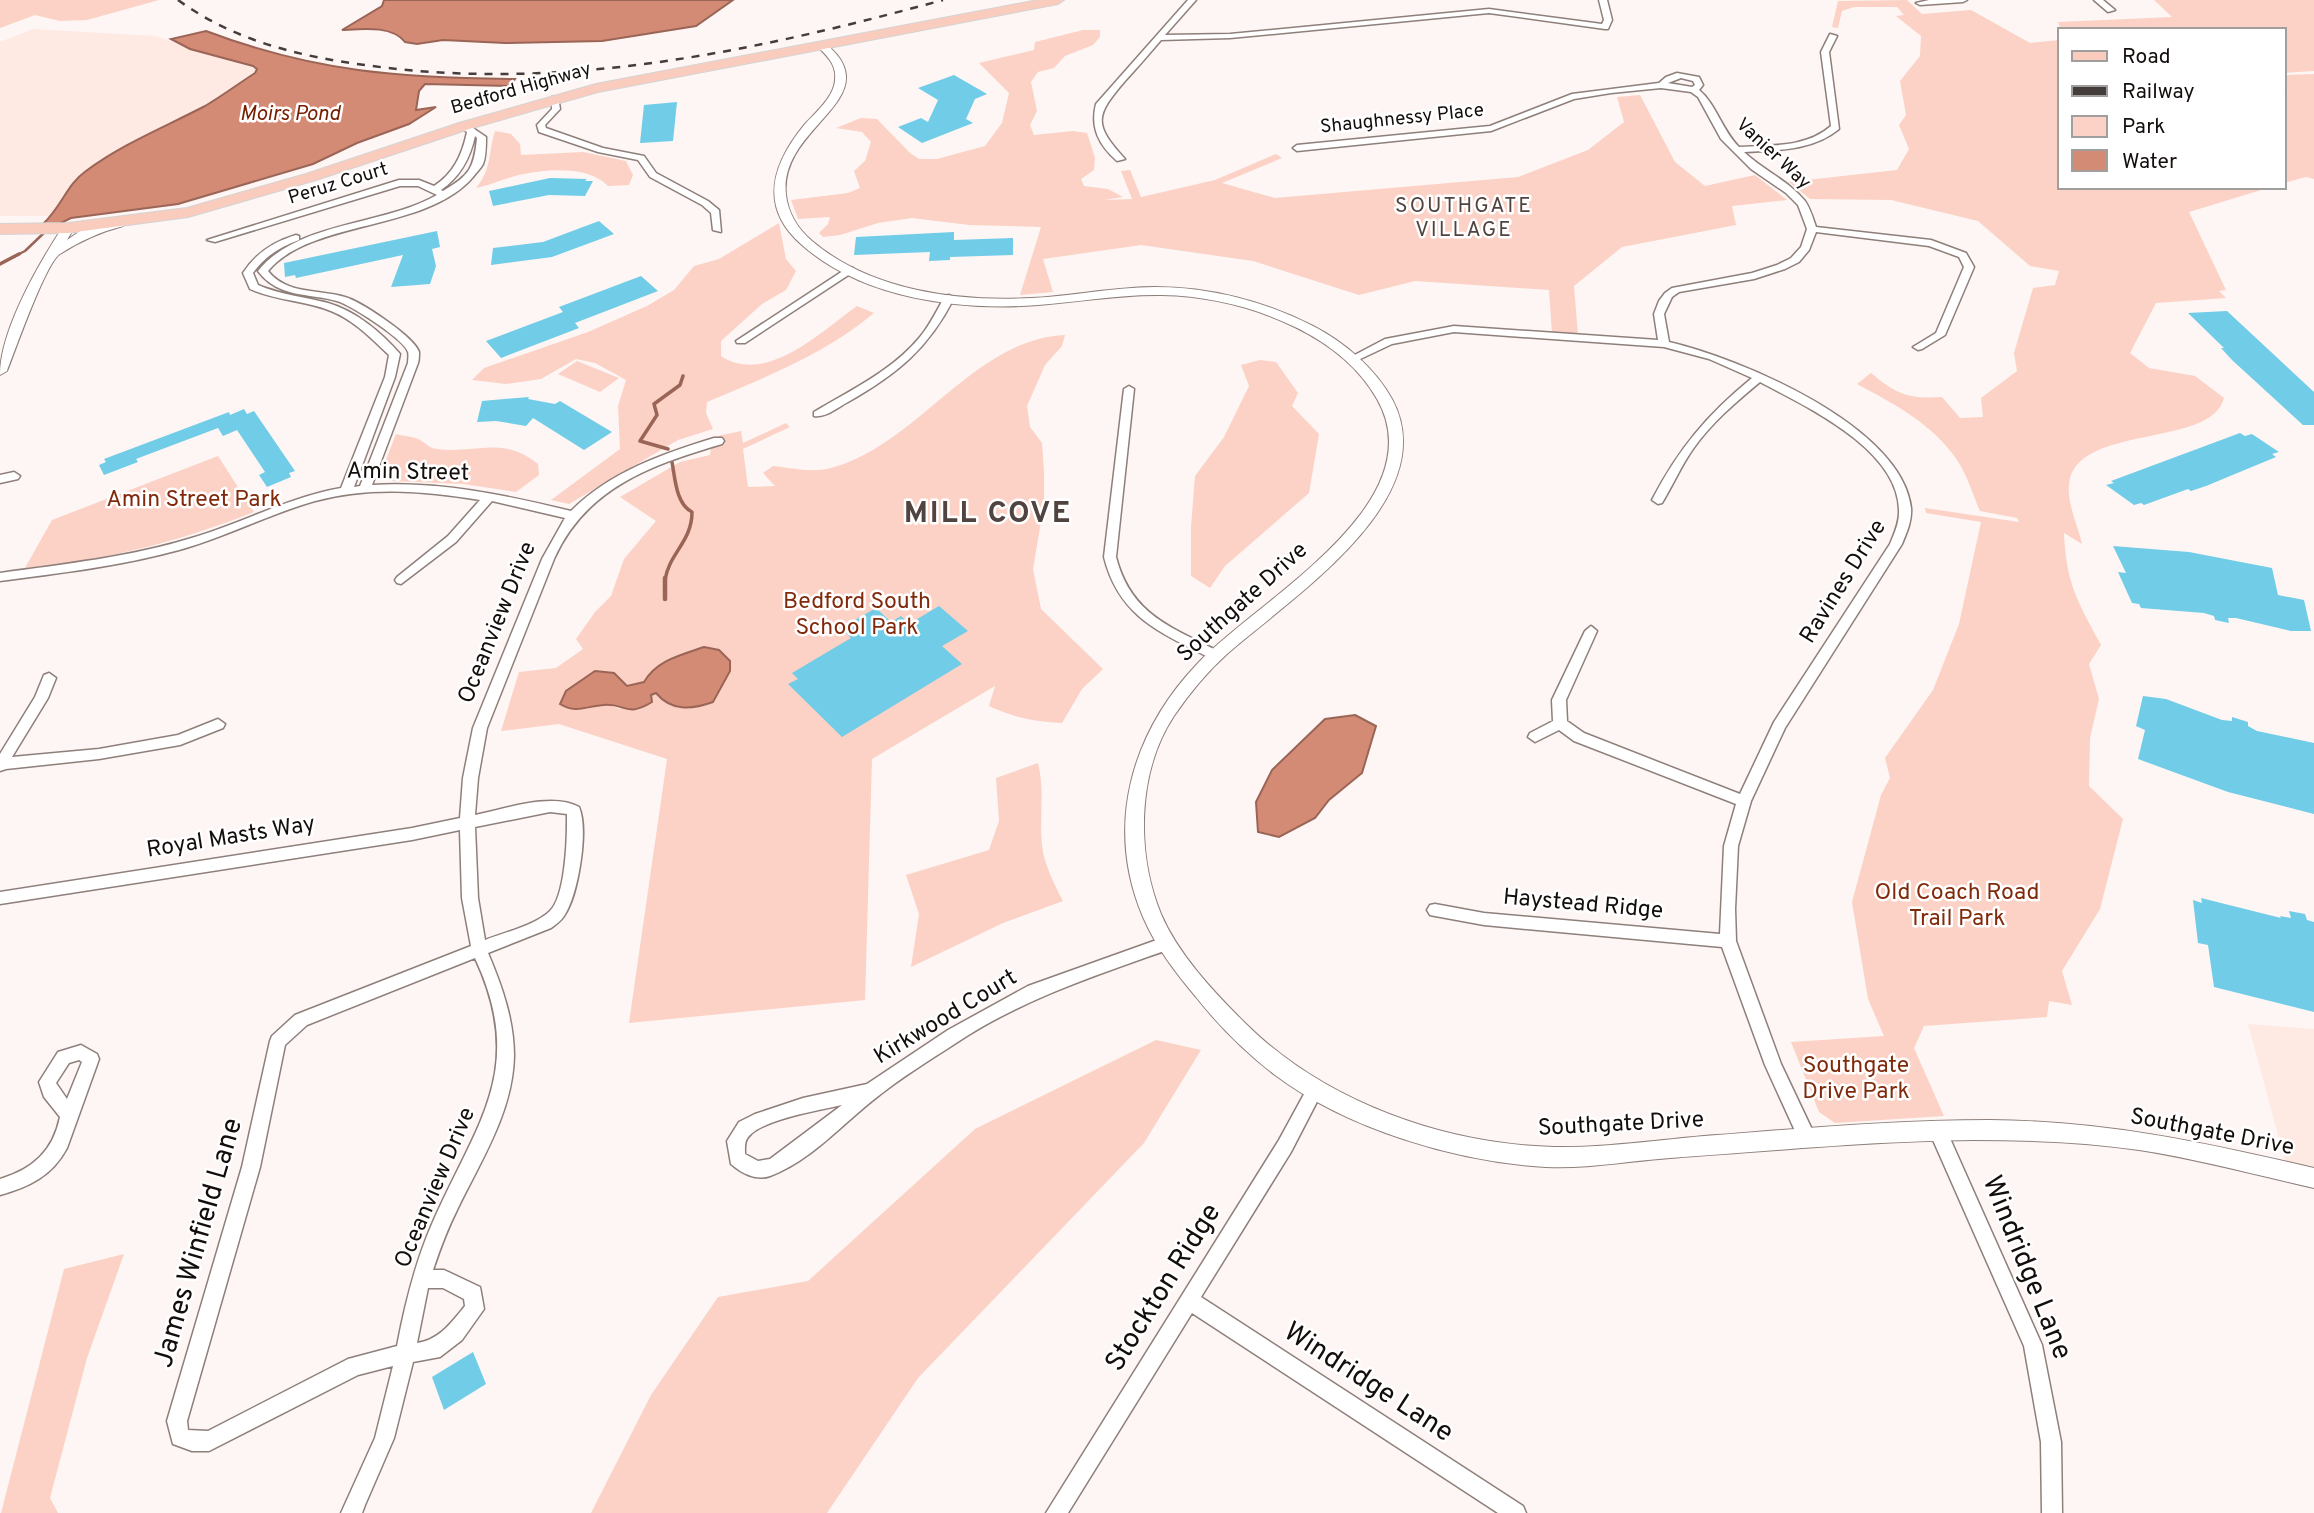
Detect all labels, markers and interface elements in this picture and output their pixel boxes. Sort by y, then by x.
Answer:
legend [2058,28,2286,189]
text: Road [2122,44,2171,71]
street label: Bedford Highway [448,57,594,121]
text: Railway [2122,79,2195,106]
street label: Shaughnessy Place [1319,98,1485,140]
water label: Moirs Pond [240,101,342,128]
street label: Vanier Way [1730,113,1816,195]
text: Park [2122,114,2165,141]
text: Water [2122,149,2177,176]
street label: Peruz Court [285,157,391,211]
district label: SOUTHGATE VILLAGE [1395,193,1533,244]
street label: Amin Street [346,457,470,489]
park label: Amin Street Park [106,486,282,515]
district label: MILL COVE [904,496,1072,533]
street label: Ravines Drive [1794,515,1894,649]
street label: Southgate Drive [1172,537,1314,669]
street label: Oceanview Drive [452,538,544,708]
park label: Bedford South School Park [783,588,931,643]
street label: Royal Masts Way [145,810,317,866]
park label: Old Coach Road Trail Park [1875,879,2039,934]
street label: Haystead Ridge [1502,884,1664,926]
street label: Kirkwood Court [869,964,1023,1072]
park label: Southgate Drive Park [1802,1052,1910,1107]
street label: Oceanview Drive [389,1103,483,1273]
street label: Southgate Drive [2128,1103,2296,1163]
street label: Southgate Drive [1537,1106,1705,1144]
street label: James Winfield Lane [146,1114,252,1372]
street label: Windridge Lane [1973,1171,2079,1365]
street label: Stockton Ridge [1098,1197,1230,1379]
street label: Windridge Lane [1276,1315,1460,1451]

